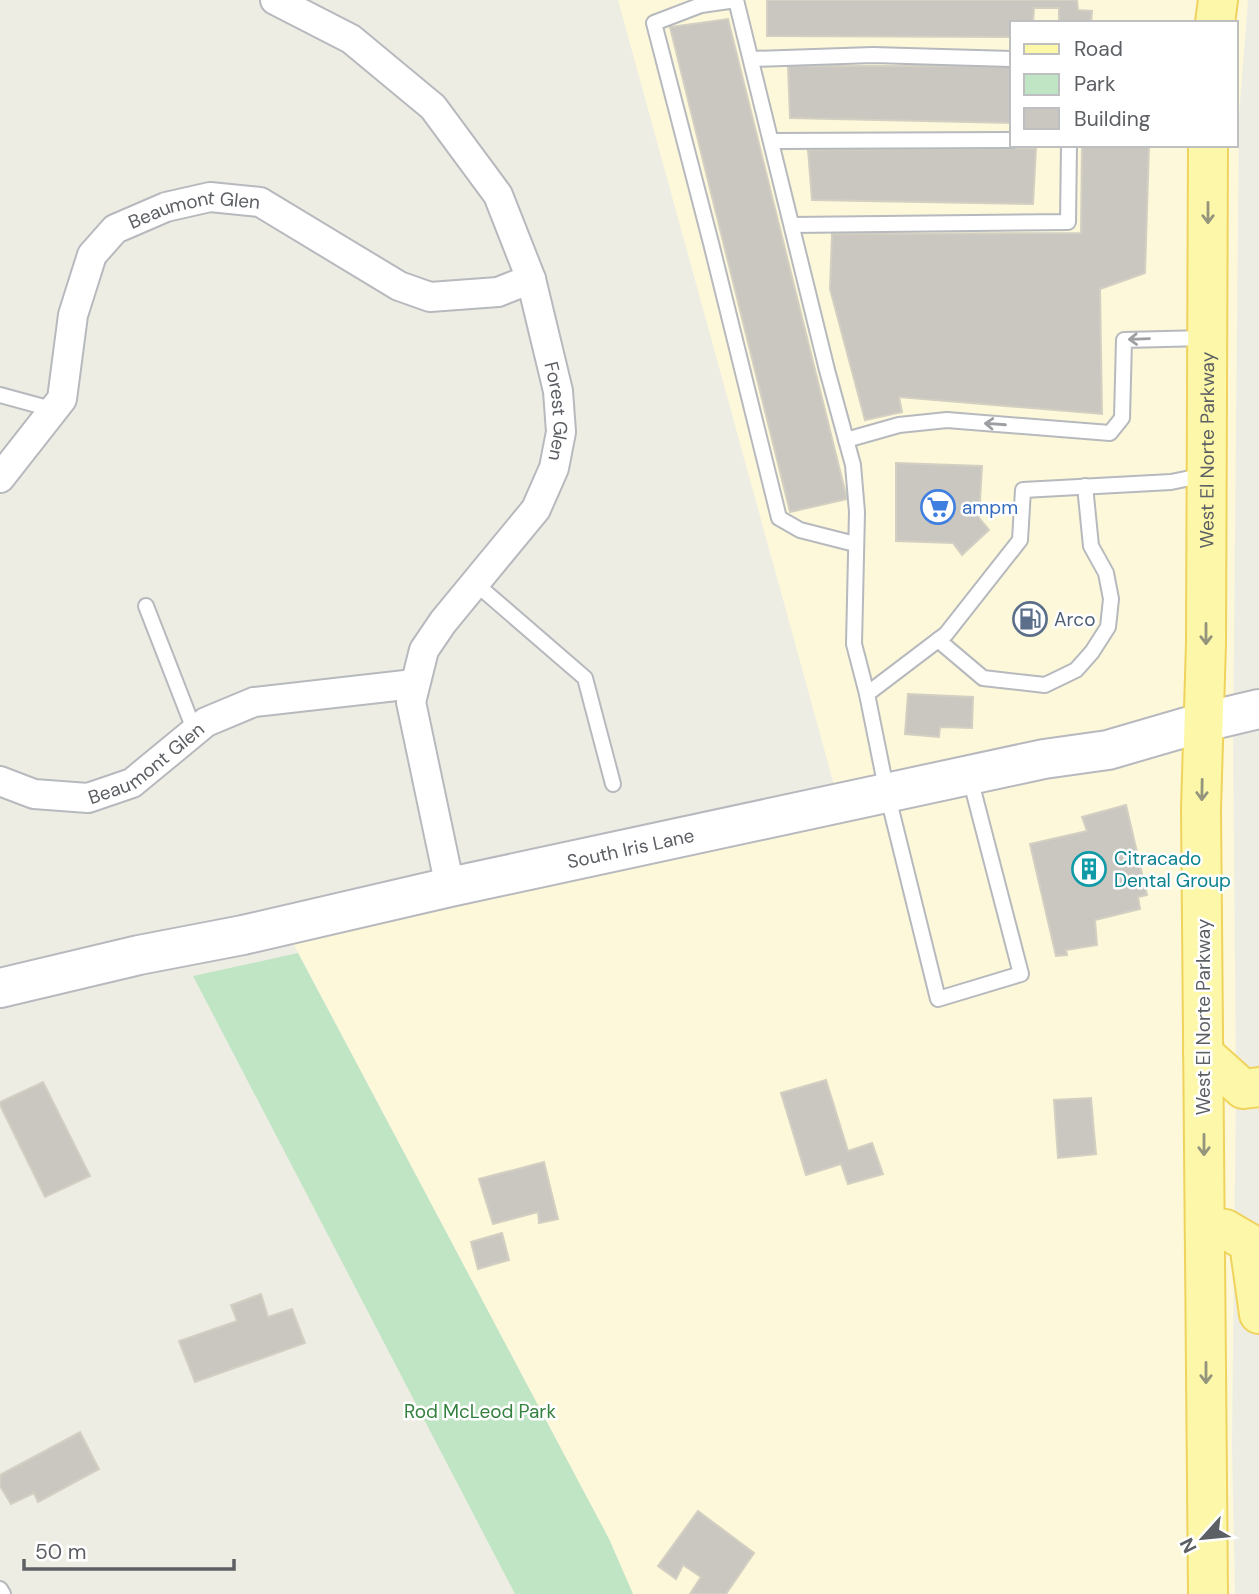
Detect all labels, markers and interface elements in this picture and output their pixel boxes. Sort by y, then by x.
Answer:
legend [1010,21,1238,147]
text: Road [1074,35,1123,63]
text: Park [1074,70,1116,98]
text: Building [1074,105,1151,133]
street label: Beaumont Glen [124,185,261,235]
one-way arrow [1201,202,1215,225]
one-way arrow [1128,333,1151,346]
street label: West El Norte Parkway [1194,351,1220,549]
street label: Forest Glen [538,359,573,463]
one-way arrow [984,417,1007,430]
supermarket icon: ampm [919,488,957,526]
place label: ampm [962,495,1018,520]
fuel station icon: Arco [1011,600,1049,638]
place label: Arco [1054,607,1095,632]
one-way arrow [1199,622,1213,645]
street label: Beaumont Glen [85,717,209,810]
one-way arrow [1195,778,1209,801]
street label: South Iris Lane [565,823,697,874]
place label: Citracado Dental Group [1114,846,1231,893]
building icon: Citracado Dental Group [1070,850,1108,888]
street label: West El Norte Parkway [1191,918,1216,1115]
one-way arrow [1197,1134,1211,1157]
one-way arrow [1199,1361,1213,1384]
park label: Rod McLeod Park [404,1399,556,1424]
north arrow [1168,1503,1238,1573]
scale bar [24,1528,234,1572]
text: N [1174,1534,1203,1557]
text: 50 m [35,1538,86,1566]

